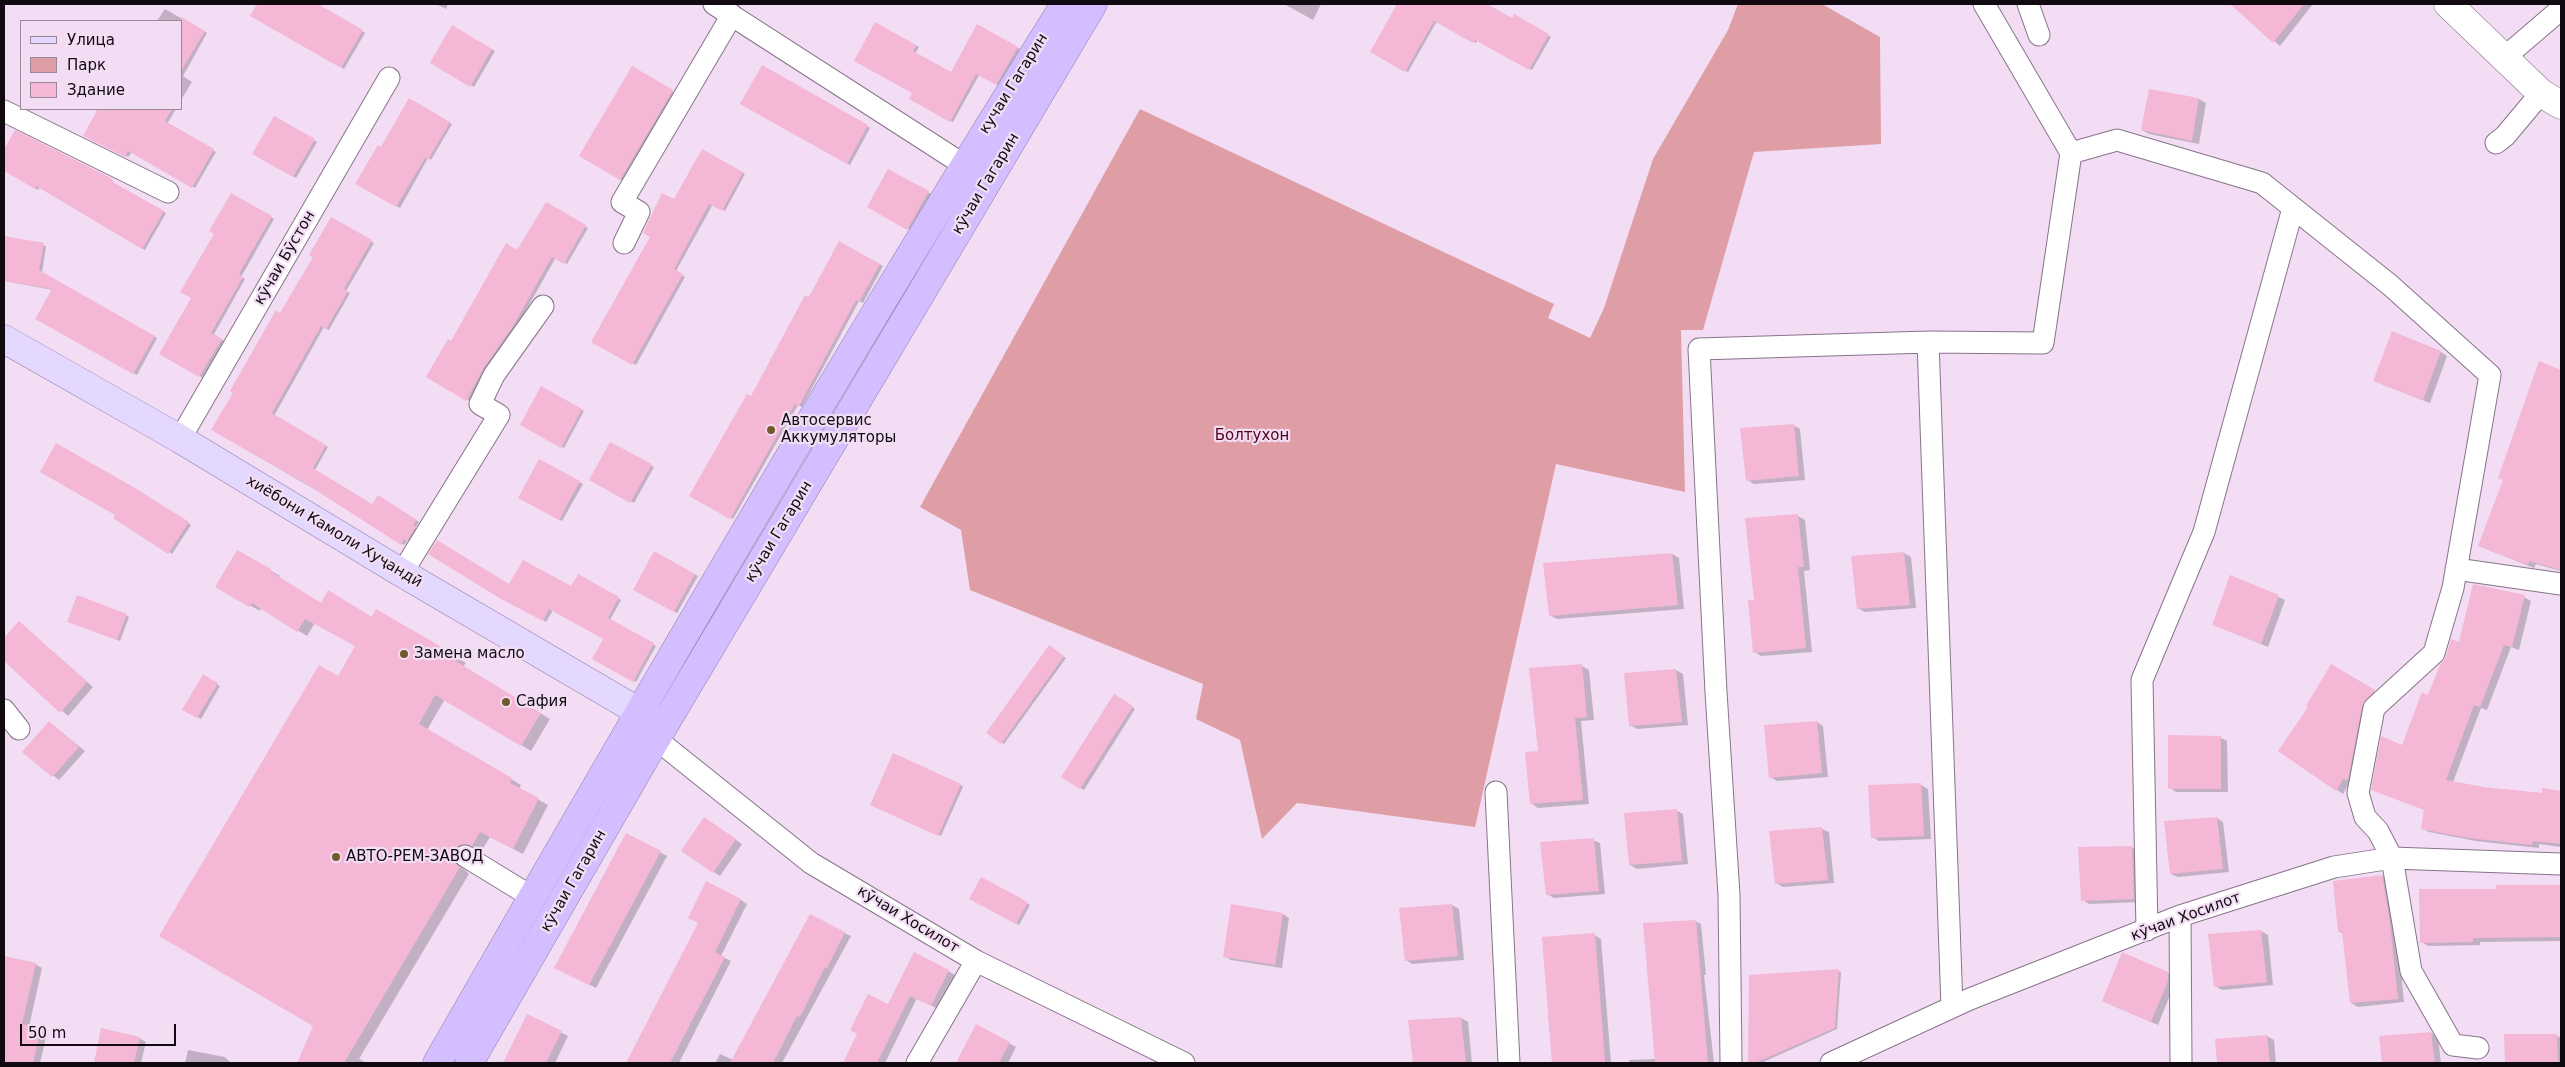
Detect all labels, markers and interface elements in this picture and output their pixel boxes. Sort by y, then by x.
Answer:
legend [20,20,182,110]
street label: кучаи Гагарин [976,30,1052,138]
text: Улица [67,31,115,49]
text: Парк [67,56,106,74]
text: Здание [67,81,125,99]
street label: кӯчаи Гагарин [949,130,1023,238]
street label: кӯчаи Бӯстон [251,208,319,308]
place label: Автосервис Аккумуляторы [781,412,896,447]
marker: Автосервис Аккумуляторы [765,424,777,436]
park label: Болтухон [1215,427,1289,445]
street label: хиёбони Камоли Хуҷандӣ [243,472,425,592]
street label: кӯчаи Гагарин [742,478,816,586]
place label: Замена масло [414,645,525,663]
marker: Замена масло [398,648,410,660]
place label: Сафия [516,693,567,711]
marker: Сафия [500,696,512,708]
street label: кӯчаи Гагарин [537,827,611,935]
place label: АВТО-РЕМ-ЗАВОД [346,848,484,866]
marker: АВТО-РЕМ-ЗАВОД [330,851,342,863]
street label: кӯчаи Хосилот [854,883,962,957]
street label: кӯчаи Хосилот [2129,889,2243,945]
scale bar [22,1014,179,1046]
text: 50 m [28,1024,66,1042]

